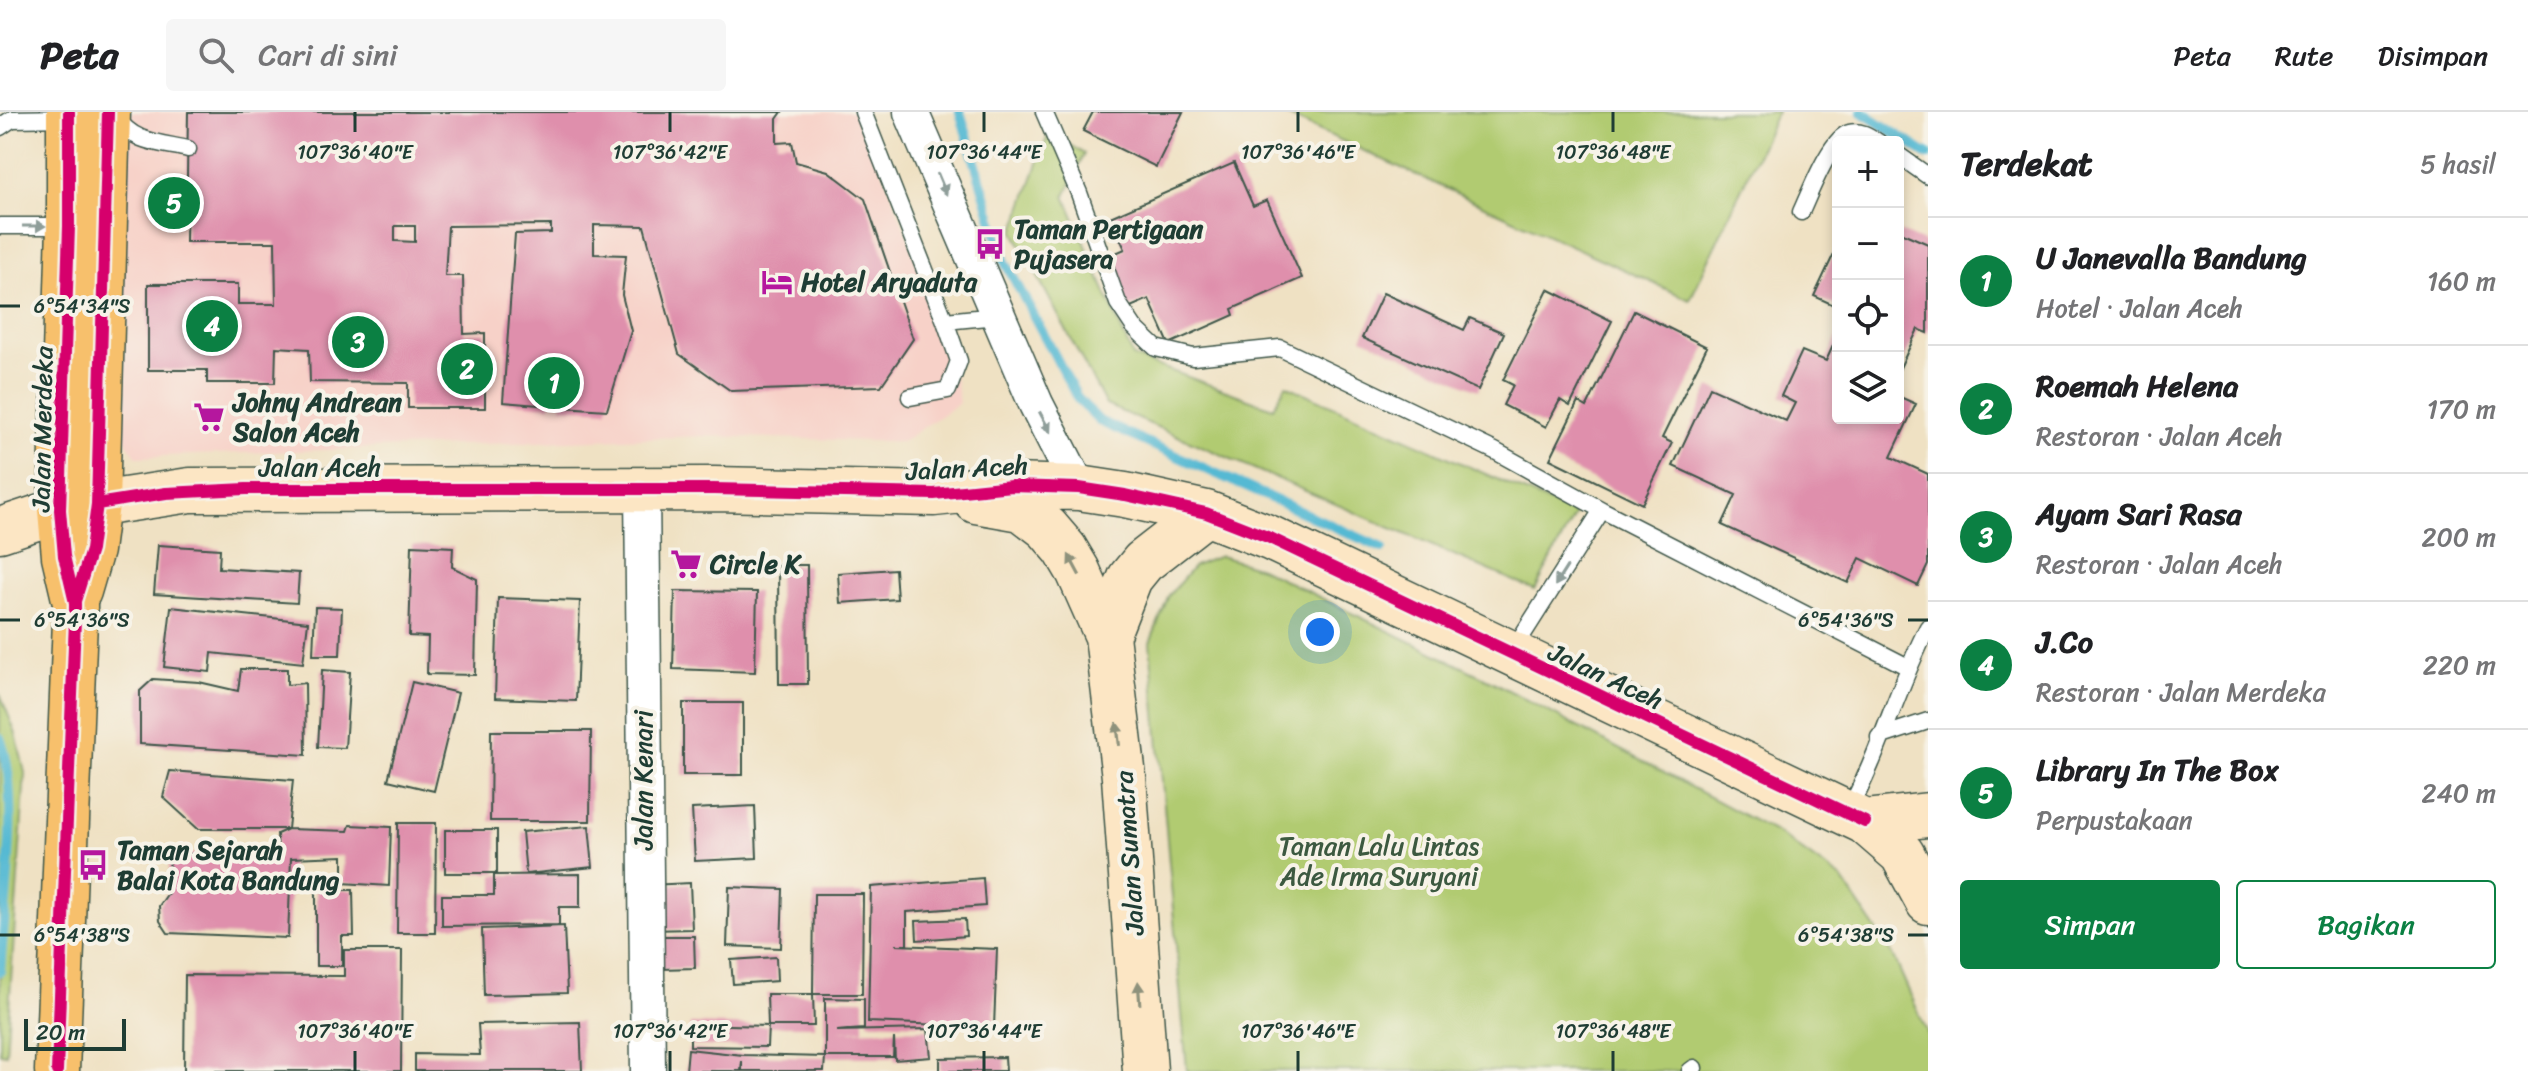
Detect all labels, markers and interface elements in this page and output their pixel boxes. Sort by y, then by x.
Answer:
search box [166,19,726,91]
text: Peta [40,22,118,89]
text: Cari di sini [258,28,397,82]
text: Peta [2173,31,2231,80]
text: Rute [2275,31,2333,80]
text: Disimpan [2377,31,2488,80]
icon: search [194,33,238,77]
text: Terdekat [1960,134,2093,194]
text: 107°36'40"E [297,135,415,170]
text: 107°36'42"E [613,135,729,170]
text: 107°36'44"E [926,135,1044,170]
text: 107°36'46"E [1241,135,1357,170]
text: 107°36'48"E [1556,135,1672,170]
map controls [1832,136,1904,424]
button: + [1832,136,1904,208]
text: 5 hasil [2420,141,2496,187]
one-way arrow [935,172,948,196]
pin: 5 [148,173,200,233]
place label: Taman Pertigaan Pujasera [1014,206,1204,282]
button: − [1832,208,1904,280]
one-way arrow [22,220,47,232]
bus stop icon: Taman Pertigaan Pujasera [973,227,1007,261]
text: U Janevalla Bandung [2036,231,2307,285]
text: 1 [1980,258,1992,304]
text: 160 m [2427,258,2496,304]
place label: Hotel Aryaduta [801,259,978,305]
hotel icon: Hotel Aryaduta [760,265,794,299]
button: locate [1832,280,1904,352]
text: Hotel · Jalan Aceh [2036,285,2243,331]
text: 6°54'34"S [34,289,131,324]
pin: 4 [186,296,238,356]
pin: 3 [332,312,384,372]
pin: 2 [441,339,493,399]
street label: Jalan Merdeka [18,345,66,513]
button: layers [1832,352,1904,424]
pin: 1 [528,353,580,413]
text: Roemah Helena [2036,359,2238,413]
place label: Johny Andrean Salon Aceh [231,379,402,455]
text: 2 [1978,386,1994,432]
text: 170 m [2427,386,2496,432]
supermarket icon: Johny Andrean Salon Aceh [192,400,226,434]
one-way arrow [1039,411,1052,434]
text: Restoran · Jalan Aceh [2036,413,2283,459]
street label: Jalan Aceh [904,442,1029,494]
street label: Jalan Aceh [258,444,381,490]
text: Ayam Sari Rasa [2036,487,2242,541]
text: 3 [1979,514,1993,560]
text: 200 m [2421,514,2496,560]
place label: Circle K [709,541,803,587]
text: Restoran · Jalan Aceh [2036,541,2283,587]
supermarket icon: Circle K [669,547,703,581]
one-way arrow [1067,554,1081,576]
one-way arrow [1554,565,1568,587]
text: 6°54'36"S [34,603,130,638]
text: 6°54'36"S [1798,603,1894,638]
your location [1300,612,1340,652]
text: J.Co [2036,615,2093,669]
street label: Jalan Aceh [1540,629,1671,723]
text: 4 [1978,642,1994,688]
text: 220 m [2423,642,2496,688]
text: Restoran · Jalan Merdeka [2036,669,2326,715]
street label: Jalan Kenari [620,709,666,851]
one-way arrow [1111,721,1124,746]
text: Library In The Box [2036,743,2279,797]
street label: Jalan Sumatra [1100,768,1158,938]
text: 5 [1978,770,1994,816]
text: 240 m [2422,770,2496,816]
text: Perpustakaan [2036,797,2193,843]
park label: Taman Lalu Lintas Ade Irma Suryani [1279,823,1480,899]
place label: Taman Sejarah Balai Kota Bandung [117,827,340,903]
bus stop icon: Taman Sejarah Balai Kota Bandung [76,848,110,882]
button: Simpan [1960,880,2220,969]
button: Bagikan [2236,880,2496,969]
text: 6°54'38"S [34,918,130,953]
text: 6°54'38"S [1798,918,1894,953]
one-way arrow [1132,980,1145,1005]
text: 20 m [36,1013,85,1052]
text: 107°36'40"E [297,1014,415,1049]
text: 107°36'42"E [613,1014,729,1049]
text: 107°36'44"E [926,1014,1044,1049]
text: 107°36'46"E [1241,1014,1357,1049]
text: 107°36'48"E [1556,1014,1672,1049]
scale bar [24,1015,126,1051]

